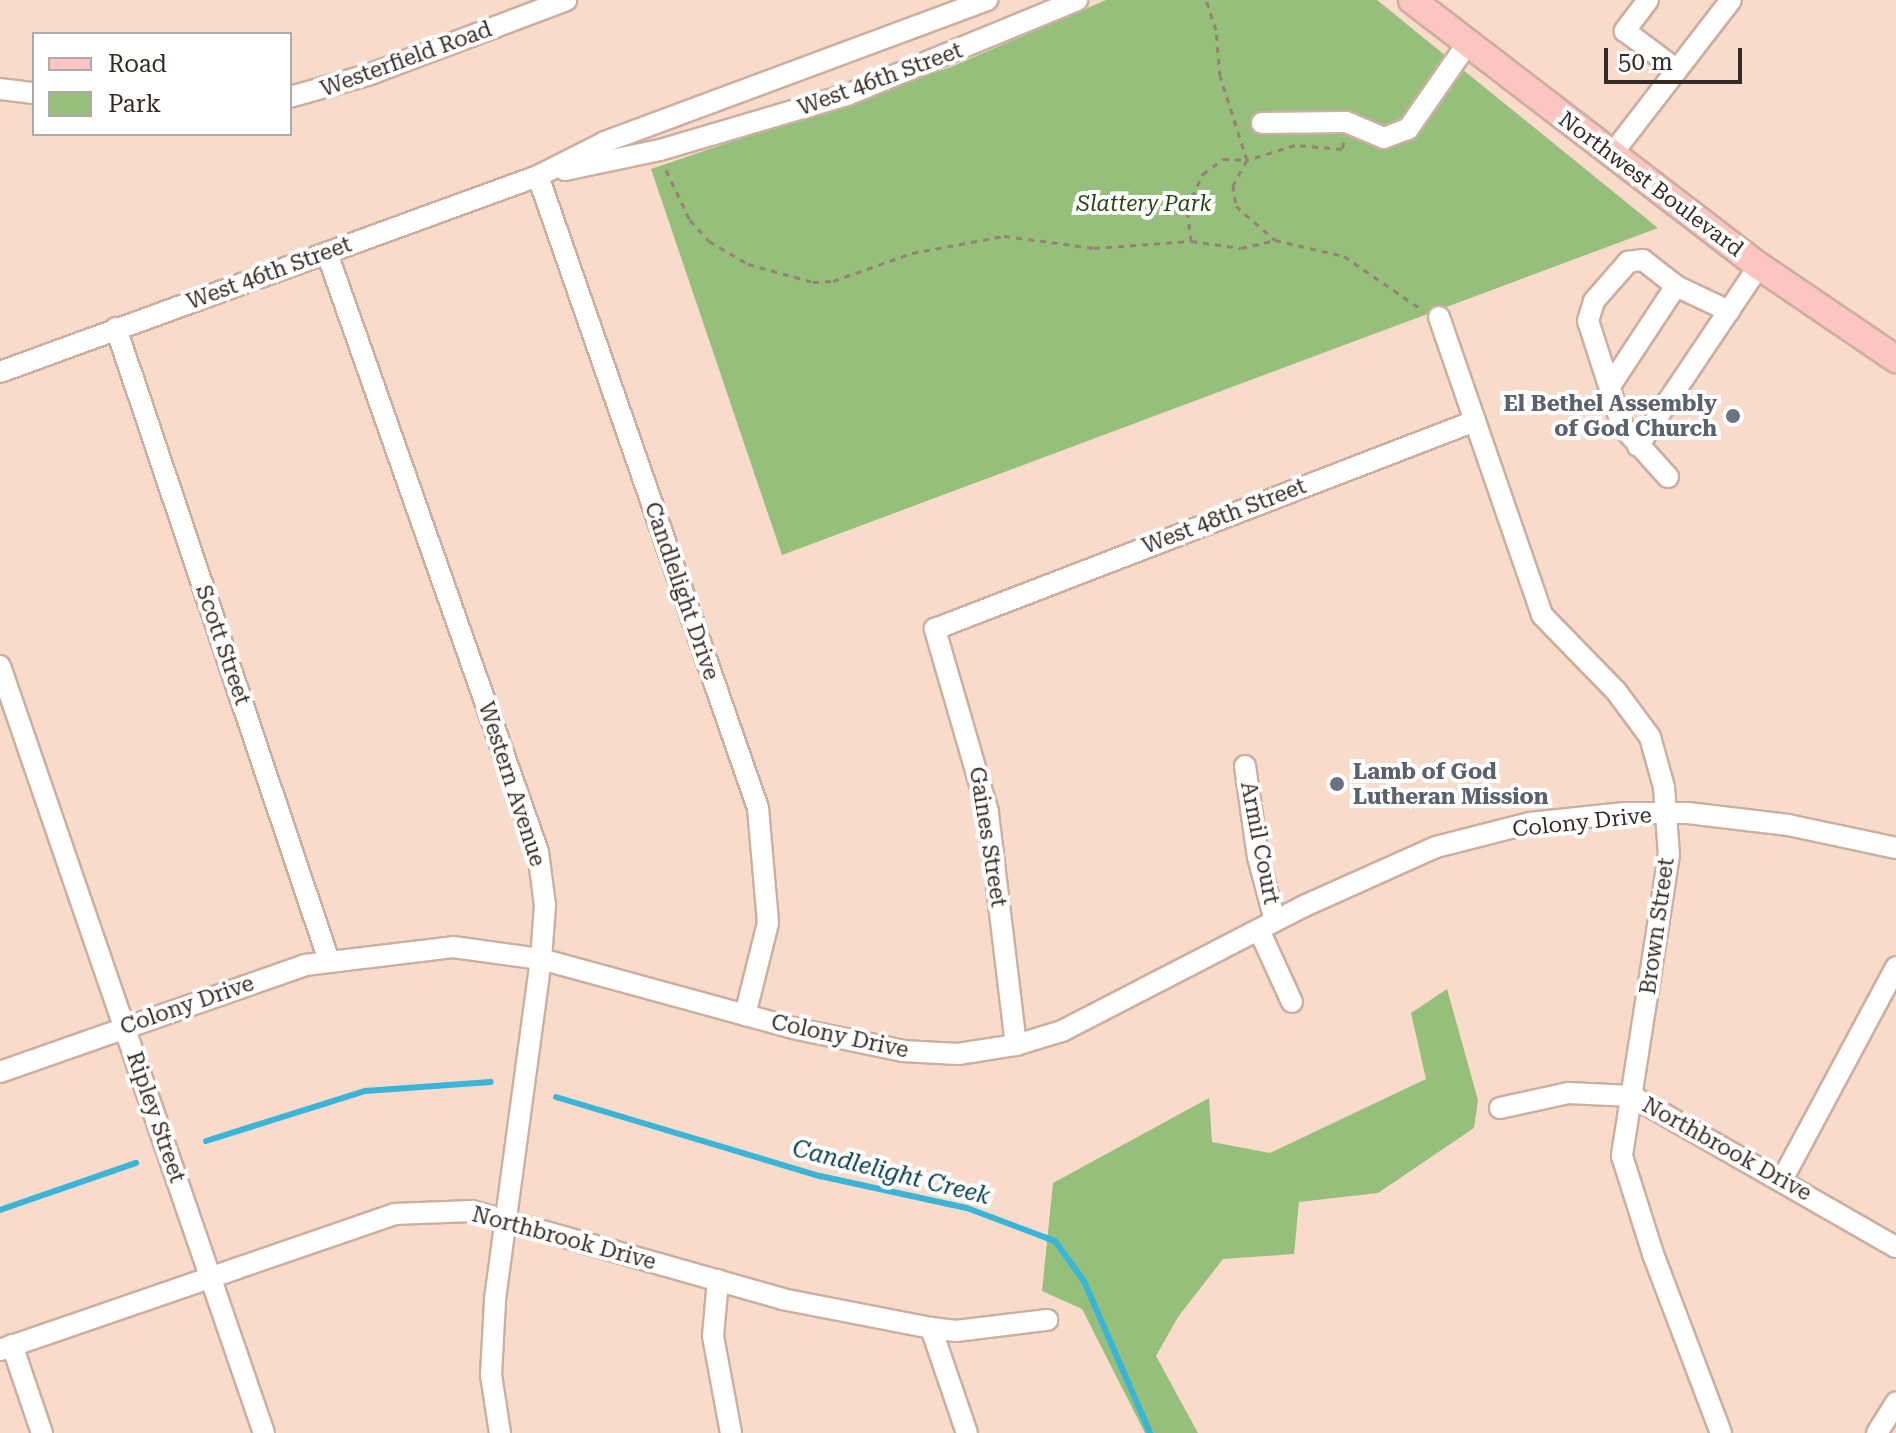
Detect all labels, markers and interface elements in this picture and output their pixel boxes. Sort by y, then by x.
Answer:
street label: Westerfield Road [317,16,495,102]
legend [32,32,292,136]
scale bar [1608,32,1746,82]
street label: West 46th Street [794,37,966,121]
text: 50 m [1618,48,1673,76]
text: Road [108,50,167,78]
text: Park [108,90,161,118]
street label: Northwest Boulevard [1553,106,1749,262]
park label: Slattery Park [1077,191,1211,217]
street label: West 46th Street [183,231,355,315]
place label: El Bethel Assembly of God Church [1504,390,1717,442]
marker: El Bethel Assembly of God Church [1724,407,1742,425]
street label: West 48th Street [1138,473,1310,559]
street label: Candlelight Drive [639,499,725,683]
street label: Scott Street [190,582,256,708]
street label: Western Avenue [473,698,551,870]
place label: Lamb of God Lutheran Mission [1353,758,1549,810]
street label: Gaines Street [964,765,1012,909]
marker: Lamb of God Lutheran Mission [1328,775,1346,793]
street label: Armil Court [1235,779,1285,907]
street label: Colony Drive [1511,802,1653,842]
street label: Brown Street [1634,856,1680,996]
street label: Colony Drive [117,970,257,1040]
street label: Colony Drive [769,1009,911,1063]
street label: Ripley Street [121,1048,191,1186]
street label: Northbrook Drive [1638,1092,1816,1206]
water label: Candlelight Creek [789,1135,993,1211]
street label: Northbrook Drive [469,1201,659,1275]

